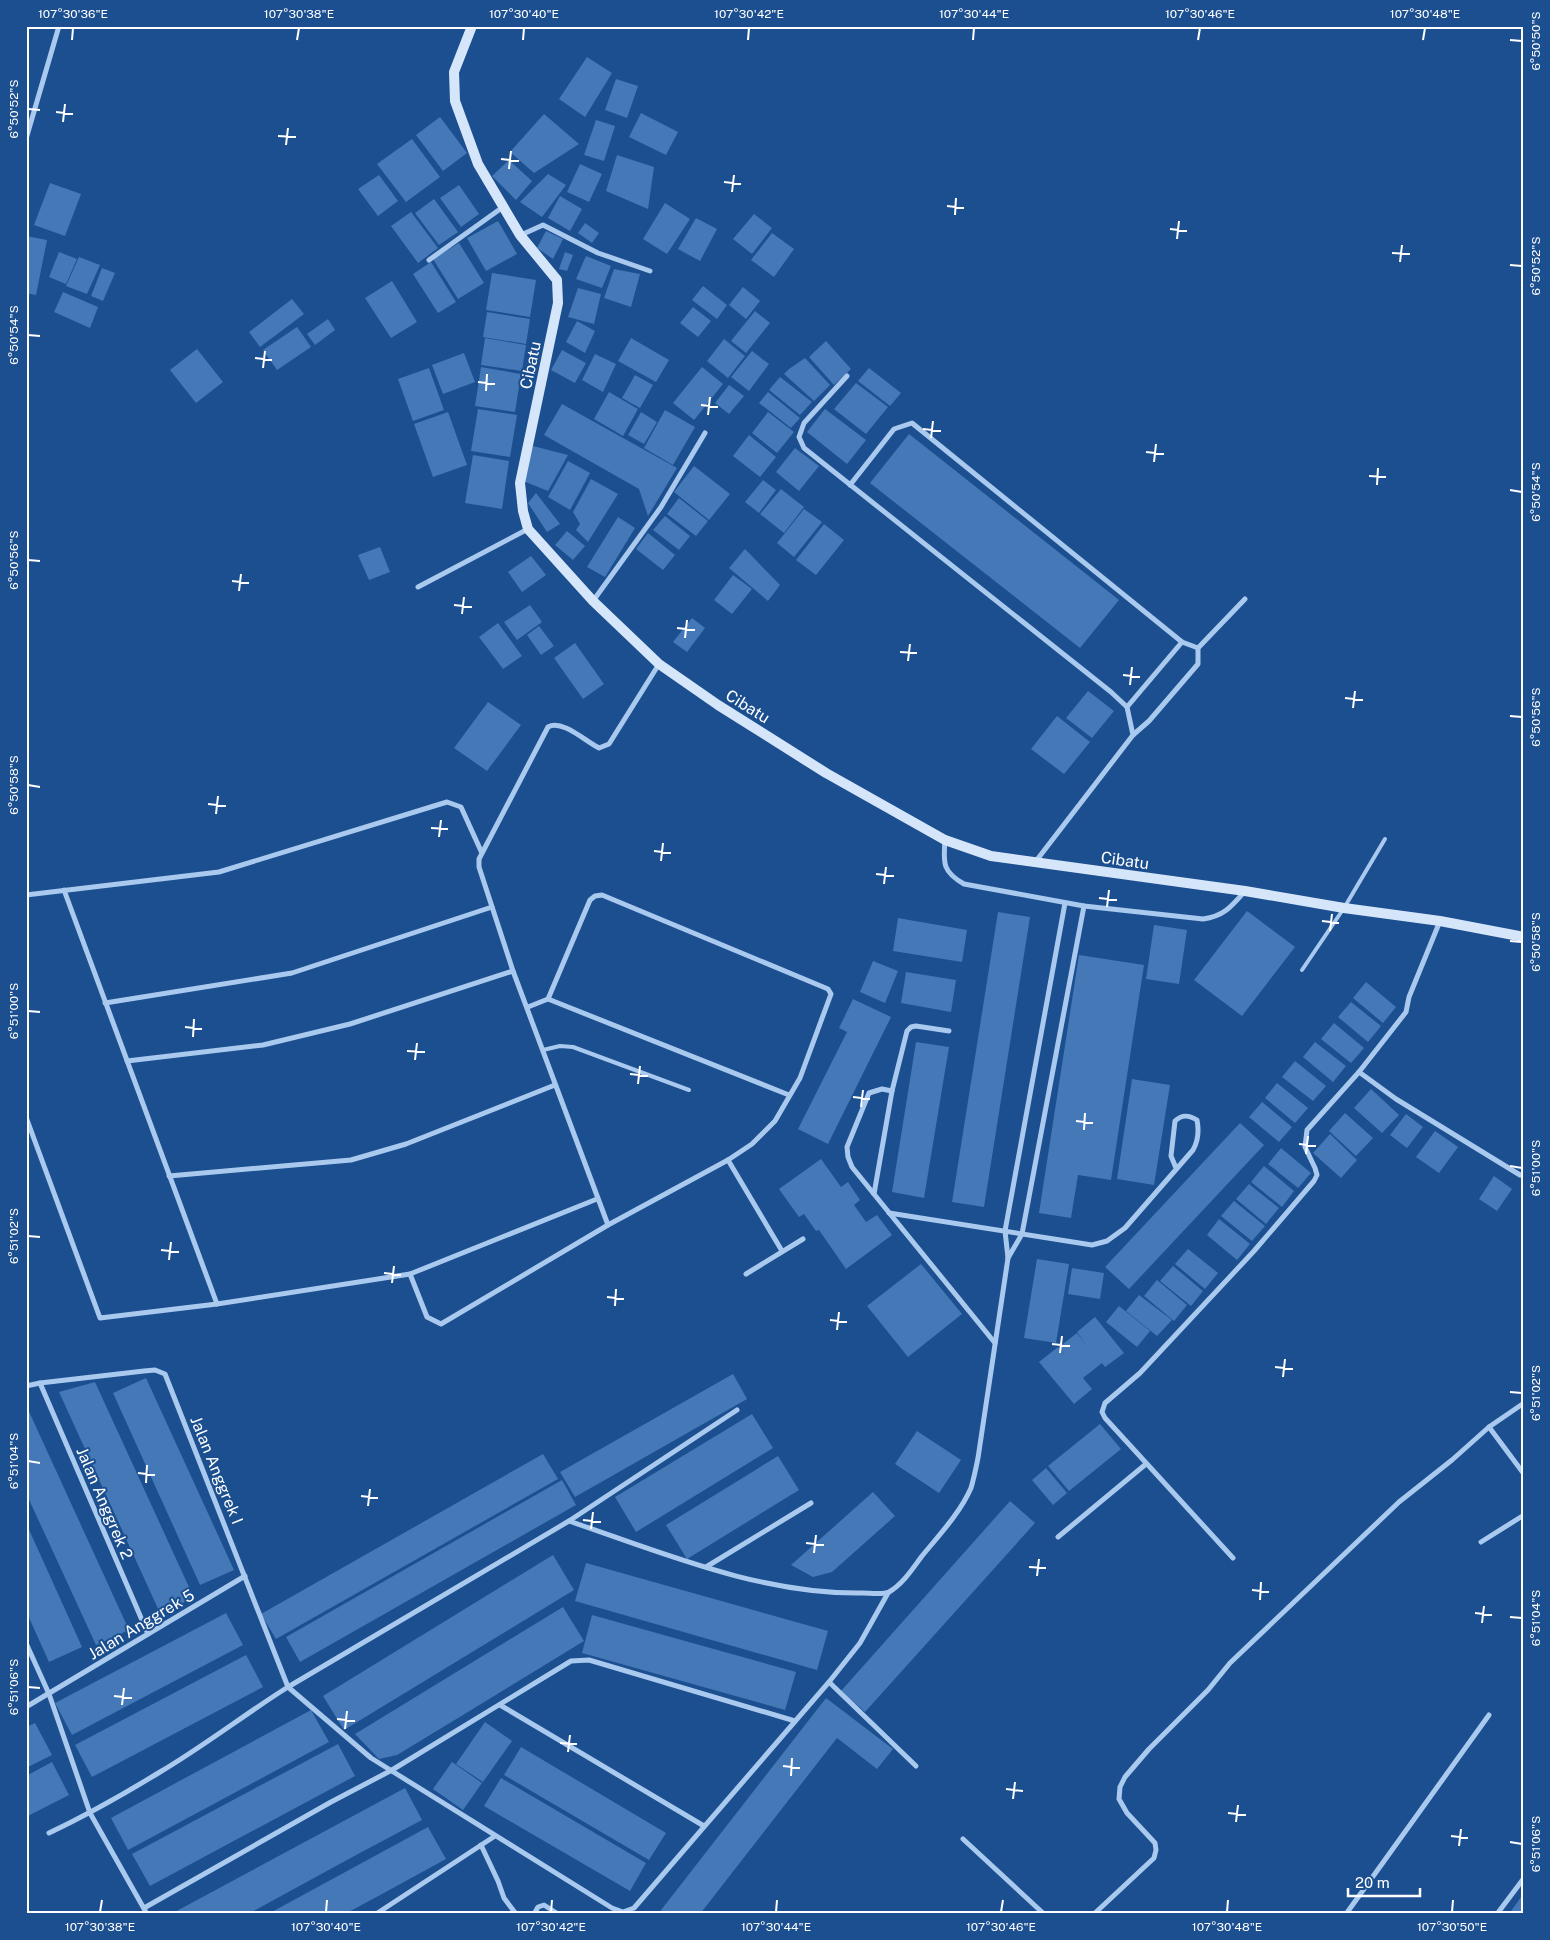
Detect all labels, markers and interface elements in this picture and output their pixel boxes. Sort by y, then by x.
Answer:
text: 107°30'36"E [38,7,108,21]
text: 107°30'38"E [264,7,334,21]
text: 107°30'40"E [489,7,559,21]
text: 107°30'42"E [714,7,784,21]
text: 107°30'44"E [939,7,1009,21]
text: 107°30'46"E [1165,7,1235,21]
text: 107°30'48"E [1390,7,1460,21]
text: 6°50'50"S [1529,11,1543,71]
text: 6°50'52"S [7,79,21,139]
text: 6°50'52"S [1529,236,1543,296]
text: 6°50'54"S [7,305,21,365]
street label: Cibatu [516,339,545,391]
text: 6°50'54"S [1529,462,1543,522]
text: 6°50'56"S [7,530,21,590]
street label: Cibatu [722,686,773,727]
text: 6°50'56"S [1529,687,1543,747]
text: 6°50'58"S [7,755,21,815]
street label: Cibatu [1100,848,1150,873]
text: 6°50'58"S [1529,912,1543,972]
text: 6°51'00"S [7,983,21,1039]
text: 6°51'00"S [1529,1140,1543,1196]
text: 6°51'02"S [7,1208,21,1264]
text: 6°51'02"S [1529,1365,1543,1421]
street label: Jalan Anggrek I [186,1413,247,1527]
text: 6°51'04"S [7,1433,21,1489]
street label: Jalan Anggrek 2 [72,1444,137,1562]
street label: Jalan Anggrek 5 [85,1585,198,1664]
text: 6°51'04"S [1529,1590,1543,1646]
text: 6°51'06"S [7,1659,21,1715]
text: 6°51'06"S [1529,1816,1543,1872]
scale bar [1348,1865,1420,1897]
text: 20 m [1355,1874,1390,1891]
text: 107°30'38"E [65,1920,135,1934]
text: 107°30'40"E [291,1920,361,1934]
text: 107°30'42"E [516,1920,586,1934]
text: 107°30'44"E [741,1920,811,1934]
text: 107°30'46"E [966,1920,1036,1934]
text: 107°30'48"E [1192,1920,1262,1934]
text: 107°30'50"E [1417,1920,1487,1934]

